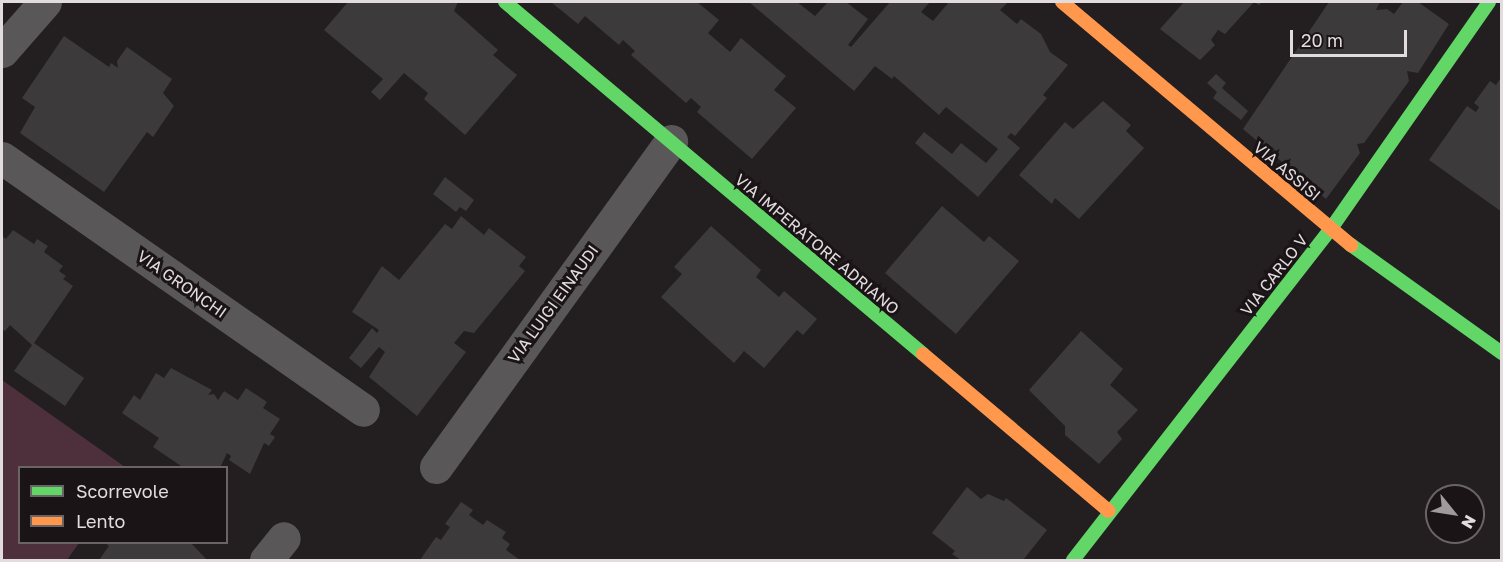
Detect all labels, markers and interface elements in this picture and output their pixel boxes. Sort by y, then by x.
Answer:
scale bar [1293,18,1410,56]
text: 20 m [1301,29,1343,51]
street label: VIA ASSISI [1250,137,1324,205]
street label: VIA IMPERATORE ADRIANO [731,170,903,318]
street label: VIA CARLO V [1236,231,1312,319]
street label: VIA LUIGI EINAUDI [504,241,602,367]
street label: VIA GRONCHI [134,246,230,322]
legend [18,466,228,544]
text: Scorrevole [76,480,169,502]
north arrow [1425,484,1485,544]
text: Lento [76,510,125,532]
text: N [1457,512,1481,532]

